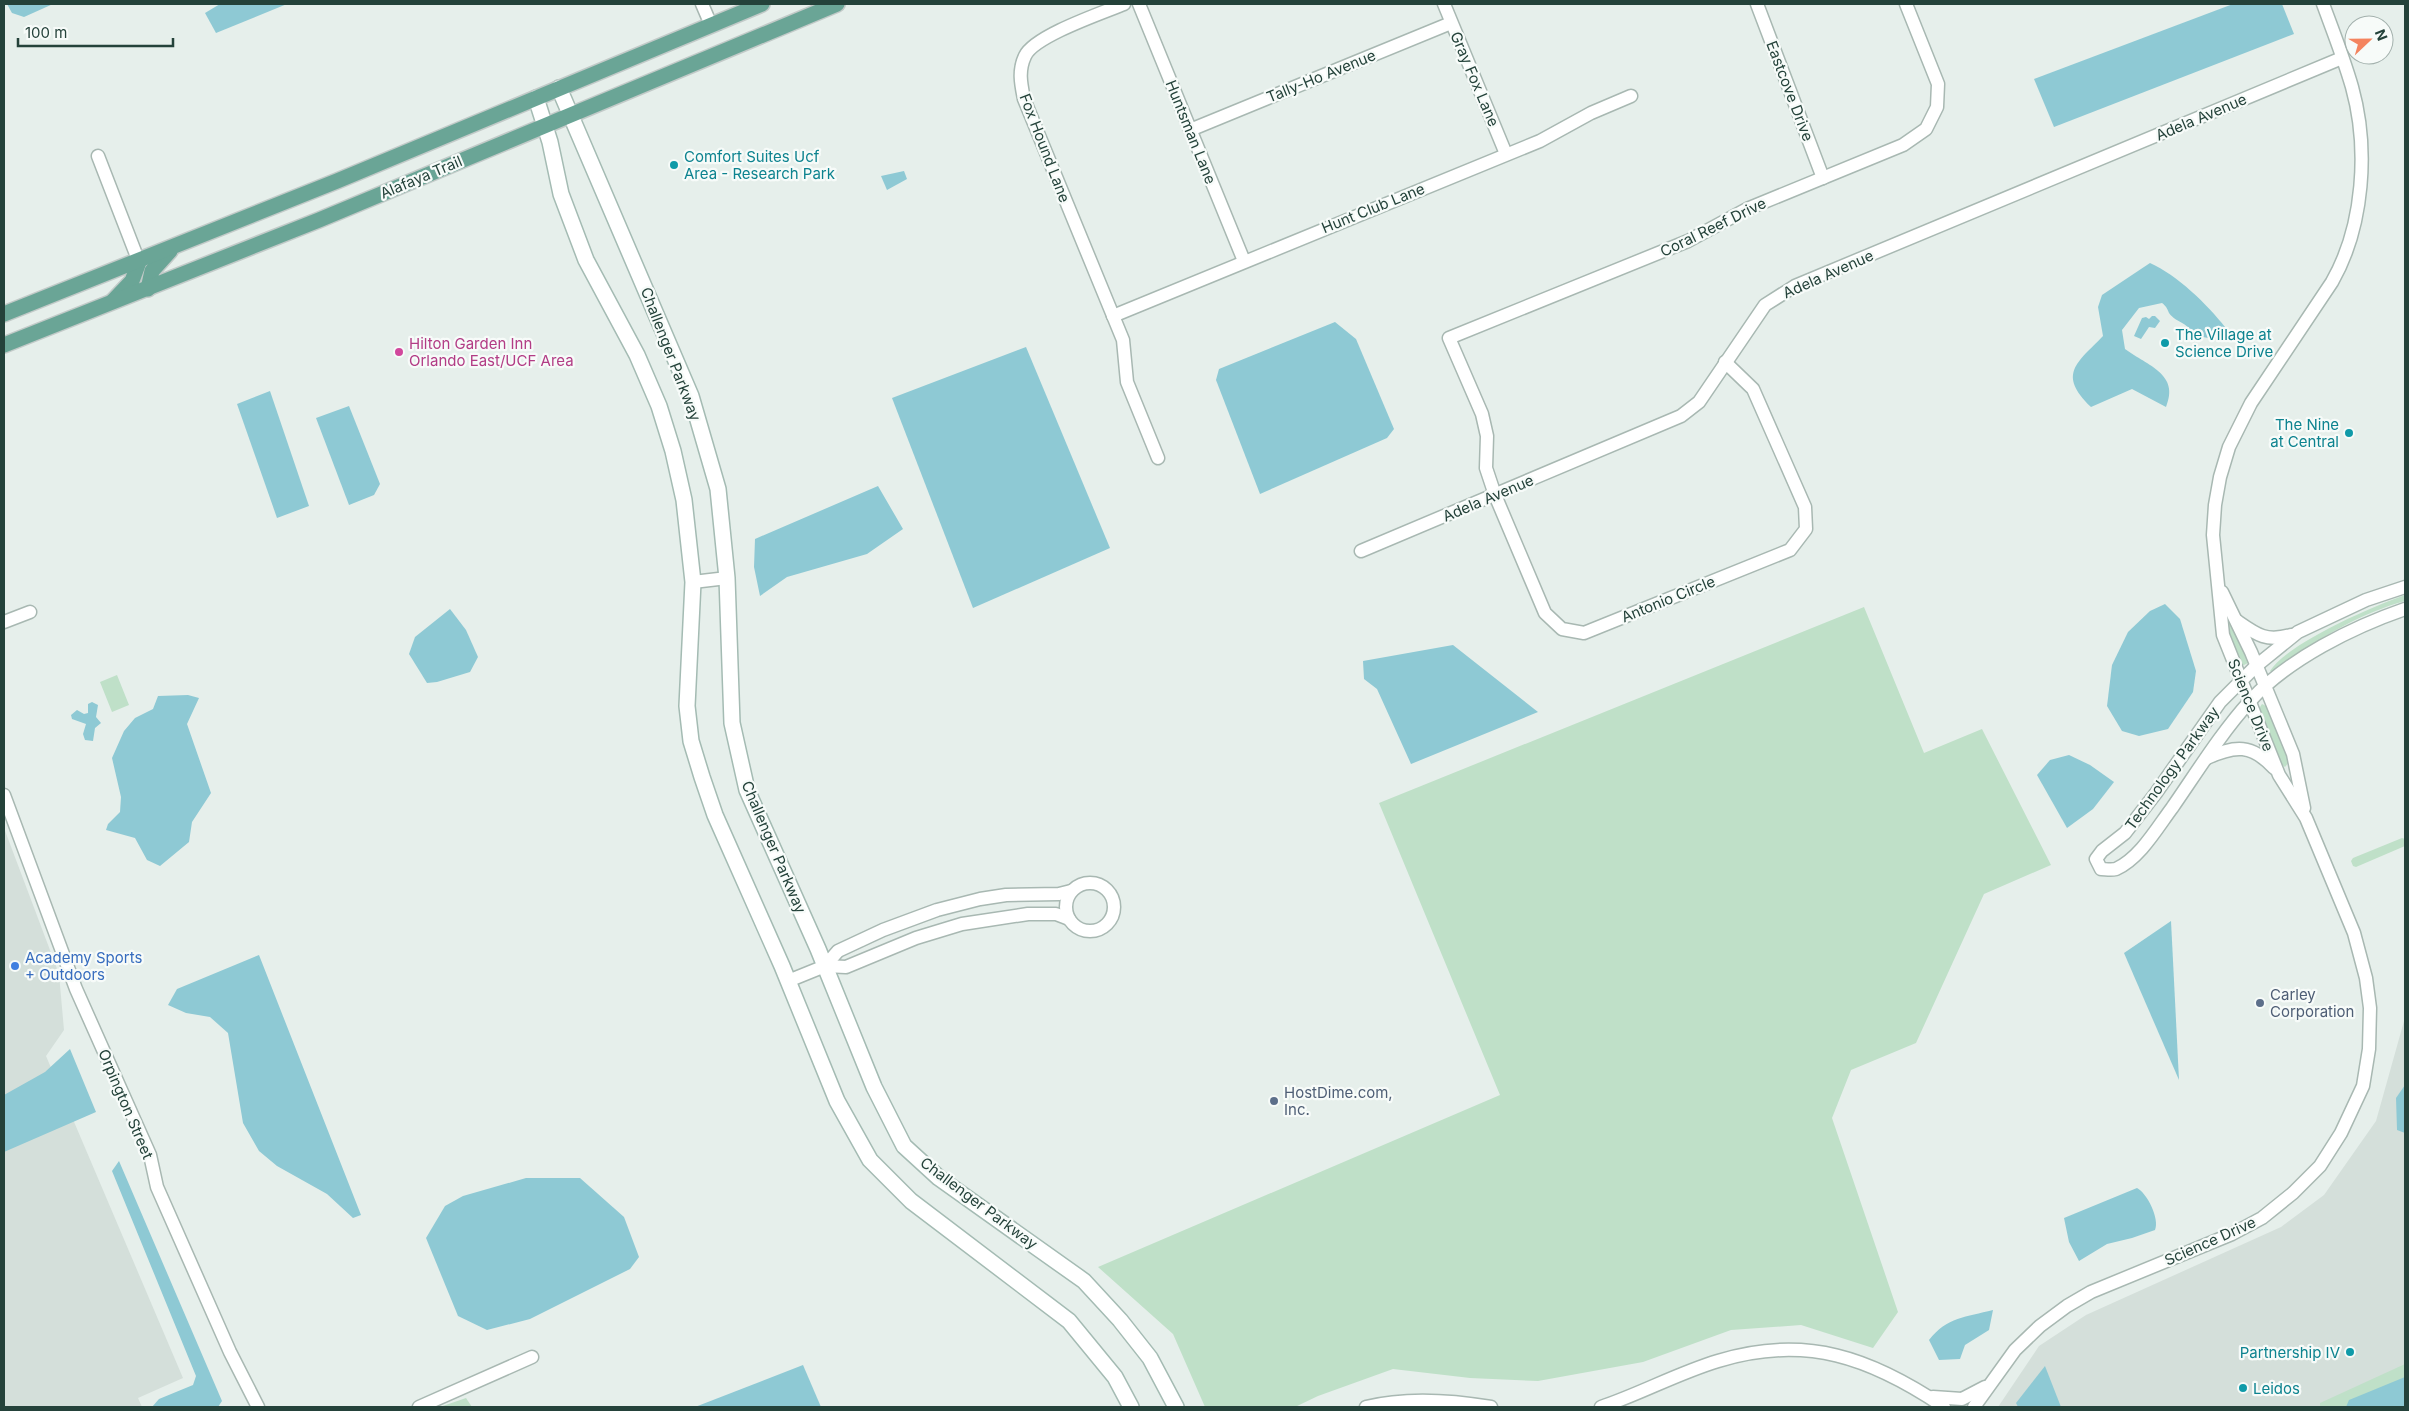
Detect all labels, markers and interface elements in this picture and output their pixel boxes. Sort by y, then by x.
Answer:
scale bar [18,15,172,47]
north arrow [2344,15,2394,65]
text: 100 m [25,23,67,42]
text: N [2372,27,2391,43]
street label: Gray Fox Lane [1446,29,1504,129]
street label: Eastcove Drive [1762,38,1818,144]
street label: Tally-Ho Avenue [1264,45,1378,107]
street label: Huntsman Lane [1161,77,1221,187]
street label: Adela Avenue [2153,89,2249,145]
street label: Fox Hound Lane [1016,91,1074,205]
place label: Comfort Suites Ucf Area - Research Park [684,147,836,183]
street label: Alafaya Trail [377,151,465,203]
marker: Comfort Suites Ucf Area - Research Park [668,159,680,171]
street label: Hunt Club Lane [1319,179,1427,237]
street label: Coral Reef Drive [1657,193,1769,261]
street label: Adela Avenue [1780,246,1876,302]
street label: Challenger Parkway [637,284,706,424]
place label: The Village at Science Drive [2175,325,2273,361]
place label: Hilton Garden Inn Orlando East/UCF Area [409,334,574,370]
marker: The Village at Science Drive [2159,337,2171,349]
marker: Hilton Garden Inn Orlando East/UCF Area [393,346,405,358]
place label: The Nine at Central [2270,415,2339,451]
marker: The Nine at Central [2343,427,2355,439]
street label: Adela Avenue [1440,470,1536,526]
street label: Antonio Circle [1618,572,1718,626]
street label: Science Drive [2224,656,2278,754]
street label: Technology Parkway [2121,702,2224,833]
street label: Challenger Parkway [738,778,811,917]
place label: Academy Sports + Outdoors [25,948,142,984]
marker: Academy Sports + Outdoors [9,960,21,972]
place label: Carley Corporation [2270,985,2354,1021]
marker: Carley Corporation [2254,997,2266,1009]
street label: Orpington Street [94,1046,158,1162]
place label: HostDime.com, Inc. [1284,1083,1393,1119]
marker: HostDime.com, Inc. [1268,1095,1280,1107]
street label: Challenger Parkway [917,1153,1042,1254]
street label: Science Drive [2161,1212,2259,1270]
place label: Partnership IV [2240,1343,2340,1362]
marker: Partnership IV [2344,1346,2356,1358]
place label: Leidos [2253,1379,2300,1398]
marker: Leidos [2237,1382,2249,1394]

